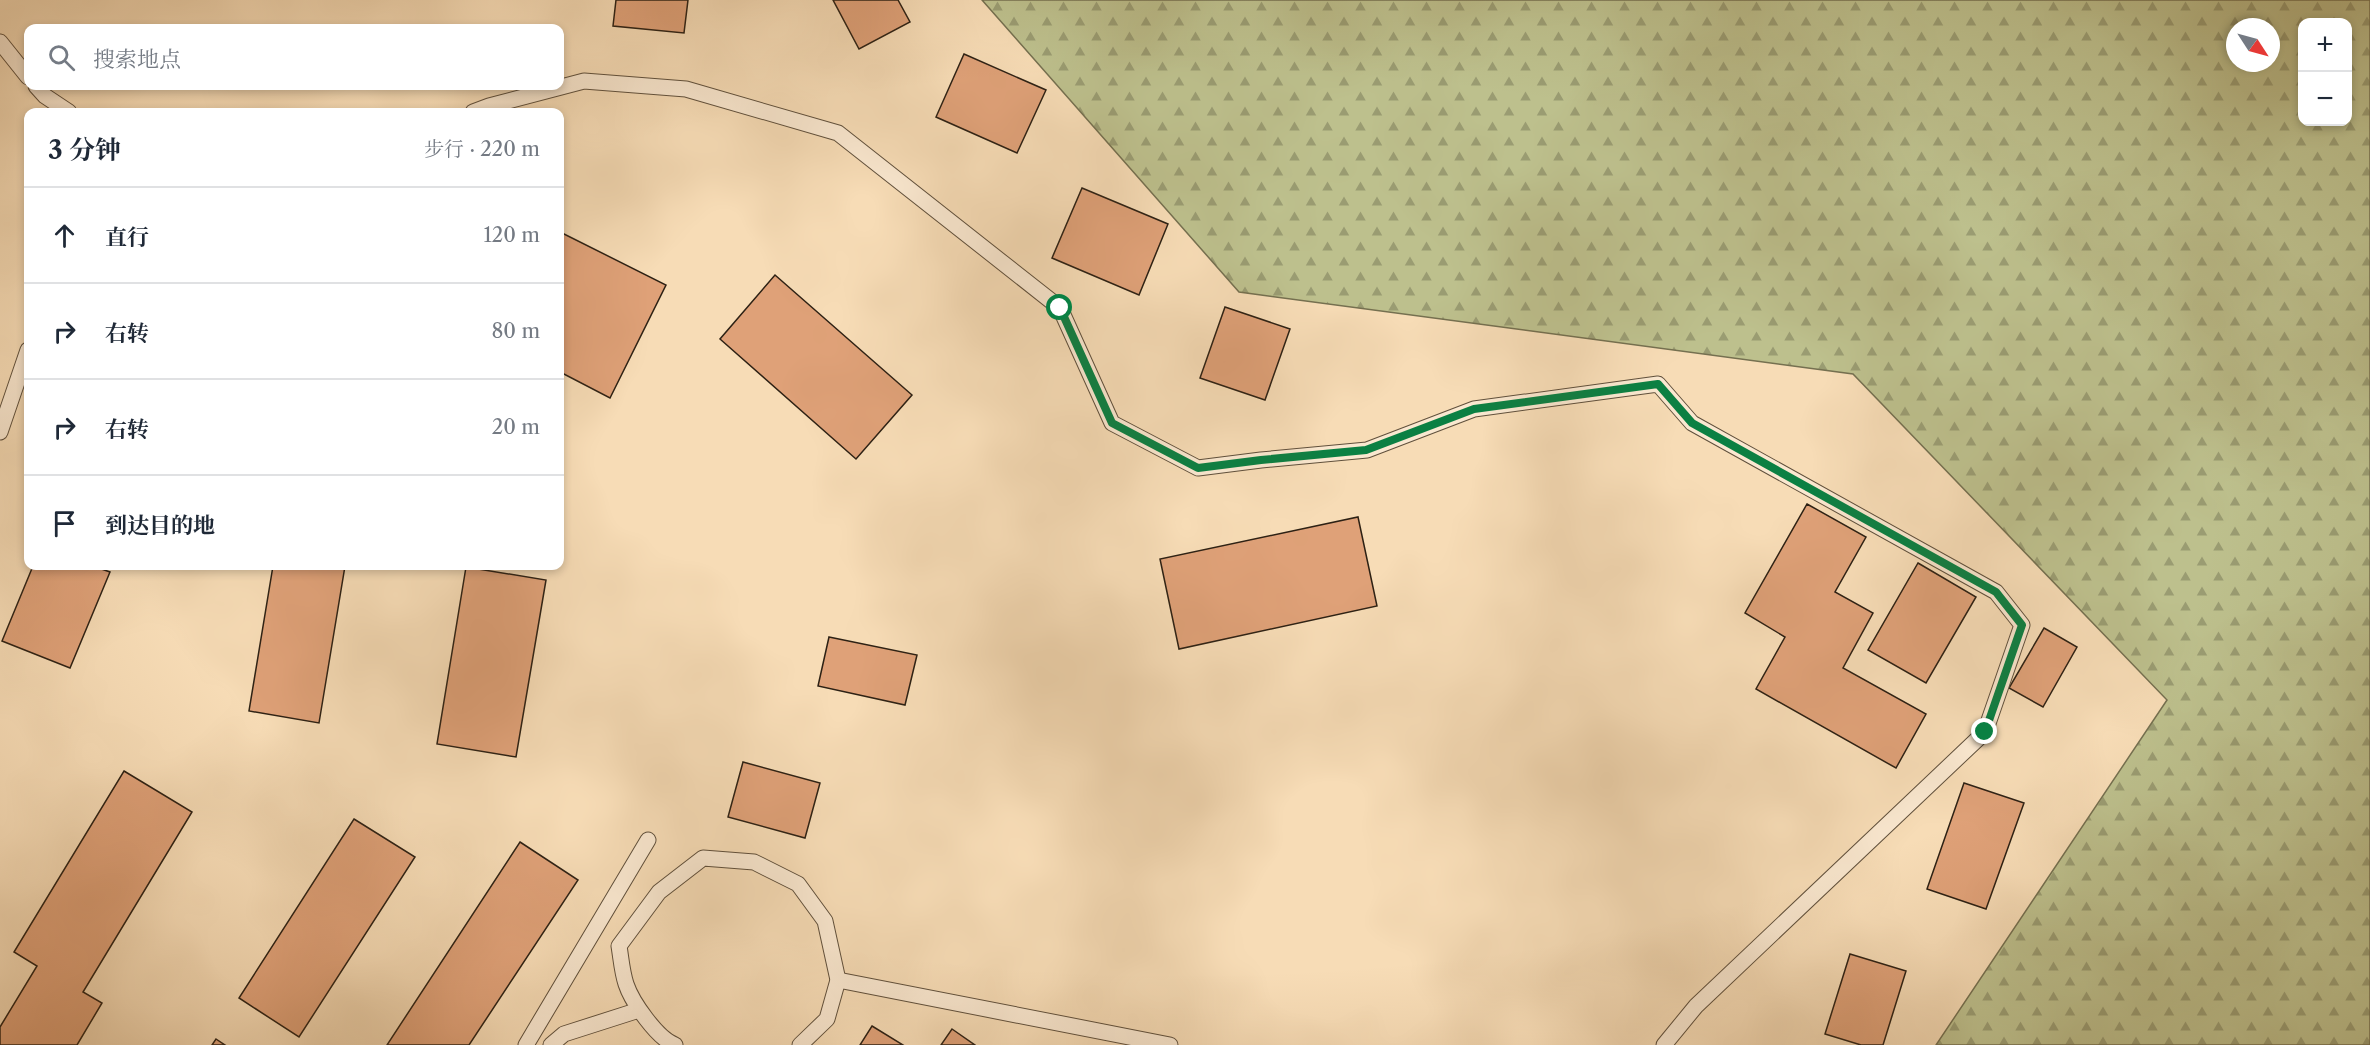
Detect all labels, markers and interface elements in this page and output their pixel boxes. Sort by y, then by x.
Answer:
north arrow [2226,18,2280,72]
map controls [2298,18,2352,126]
button: + [2298,18,2352,72]
search box [24,24,564,90]
icon: search [45,41,78,74]
text: 搜索地点 [93,46,181,73]
button: − [2298,72,2352,126]
text: 3 分钟 [48,134,121,166]
text: 步行 · 220 m [424,137,540,161]
icon: ahead [48,219,81,252]
text: 120 m [483,223,540,247]
text: 直行 [105,224,149,251]
route start [1046,294,1072,320]
icon: right [48,315,81,348]
text: 80 m [492,319,540,343]
text: 右转 [105,320,149,347]
icon: right [48,411,81,444]
text: 20 m [492,415,540,439]
text: 右转 [105,416,149,443]
icon: arrive [48,507,81,540]
text: 到达目的地 [105,512,215,539]
route end [1971,718,1997,744]

